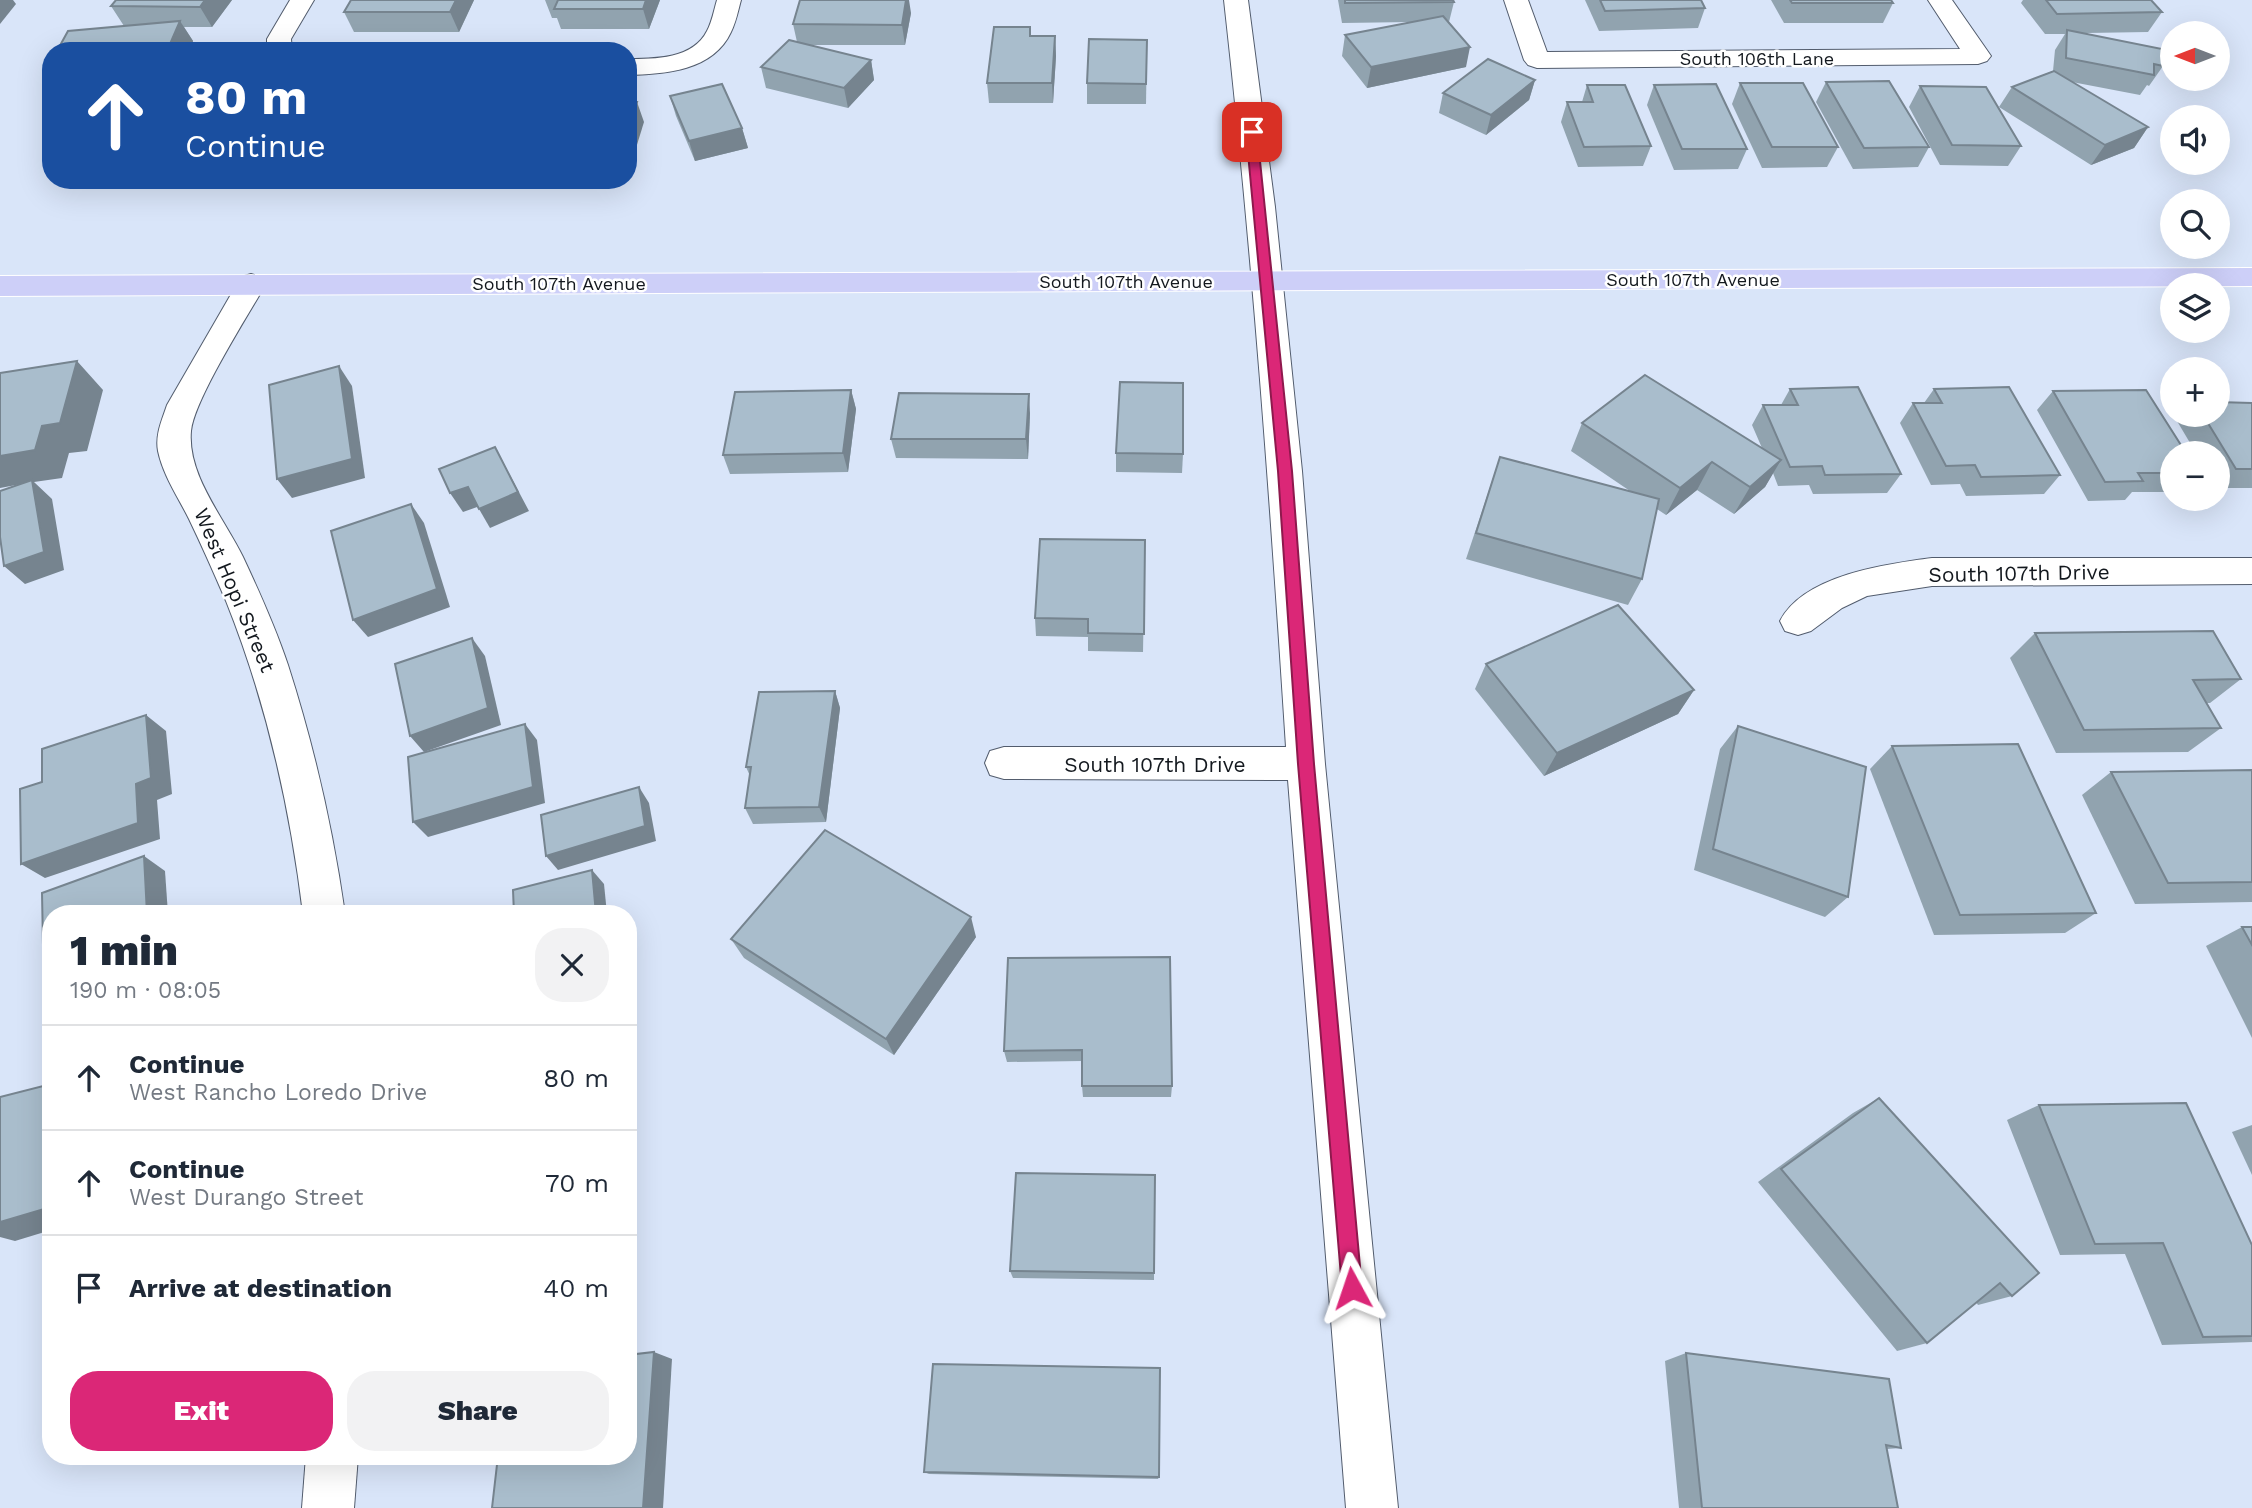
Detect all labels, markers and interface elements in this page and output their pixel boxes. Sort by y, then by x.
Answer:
north arrow [2160,21,2230,91]
map controls [2160,21,2230,511]
street label: South 106th Lane [1680,48,1834,69]
text: 80 m [185,68,307,126]
icon: ahead [70,70,161,161]
pin [1222,102,1282,162]
button: sound [2160,105,2230,175]
icon: arrive [1233,113,1271,151]
text: Continue [185,127,326,165]
button: search [2160,189,2230,259]
street label: South 107th Avenue [1606,269,1780,290]
street label: South 107th Avenue [1039,271,1213,292]
street label: South 107th Avenue [472,273,646,294]
button: layers [2160,273,2230,343]
button: + [2160,357,2230,427]
button: − [2160,441,2230,511]
street label: West Hopi Street [189,504,281,676]
street label: South 107th Drive [1928,559,2110,587]
street label: South 107th Drive [1064,752,1246,777]
text: 1 min [70,926,178,975]
button: close [535,928,609,1002]
text: 190 m · 08:05 [70,977,221,1004]
text: Continue [129,1049,245,1079]
icon: ahead [70,1059,108,1097]
text: 80 m [543,1063,609,1093]
text: West Rancho Loredo Drive [129,1079,427,1106]
text: Continue [129,1154,245,1184]
icon: ahead [70,1164,108,1202]
text: 70 m [545,1168,609,1198]
text: West Durango Street [129,1184,363,1211]
position arrow [1315,1251,1389,1325]
icon: arrive [70,1269,108,1307]
text: Arrive at destination [129,1273,392,1303]
text: 40 m [543,1273,609,1303]
button: Exit [70,1371,333,1451]
button: Share [347,1371,609,1451]

